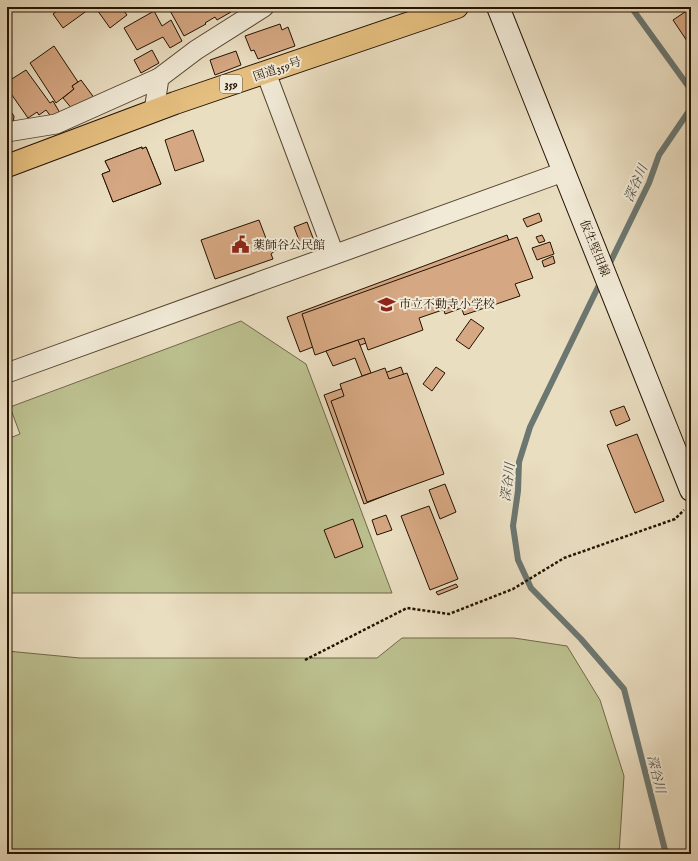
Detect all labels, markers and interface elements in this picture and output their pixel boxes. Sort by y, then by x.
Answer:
street label: 国道359号 [251,54,303,85]
road number: 359 [220,75,242,93]
water label: 深谷川 [621,161,653,205]
street label: 仮生堅田線 [576,218,613,279]
public building icon: 薬師谷公民館 [230,235,250,255]
place label: 薬師谷公民館 [253,238,325,253]
school or university icon: 市立不動寺小学校 [376,294,396,314]
place label: 市立不動寺小学校 [399,297,495,312]
water label: 深谷川 [498,460,520,503]
water label: 深谷川 [643,753,669,797]

